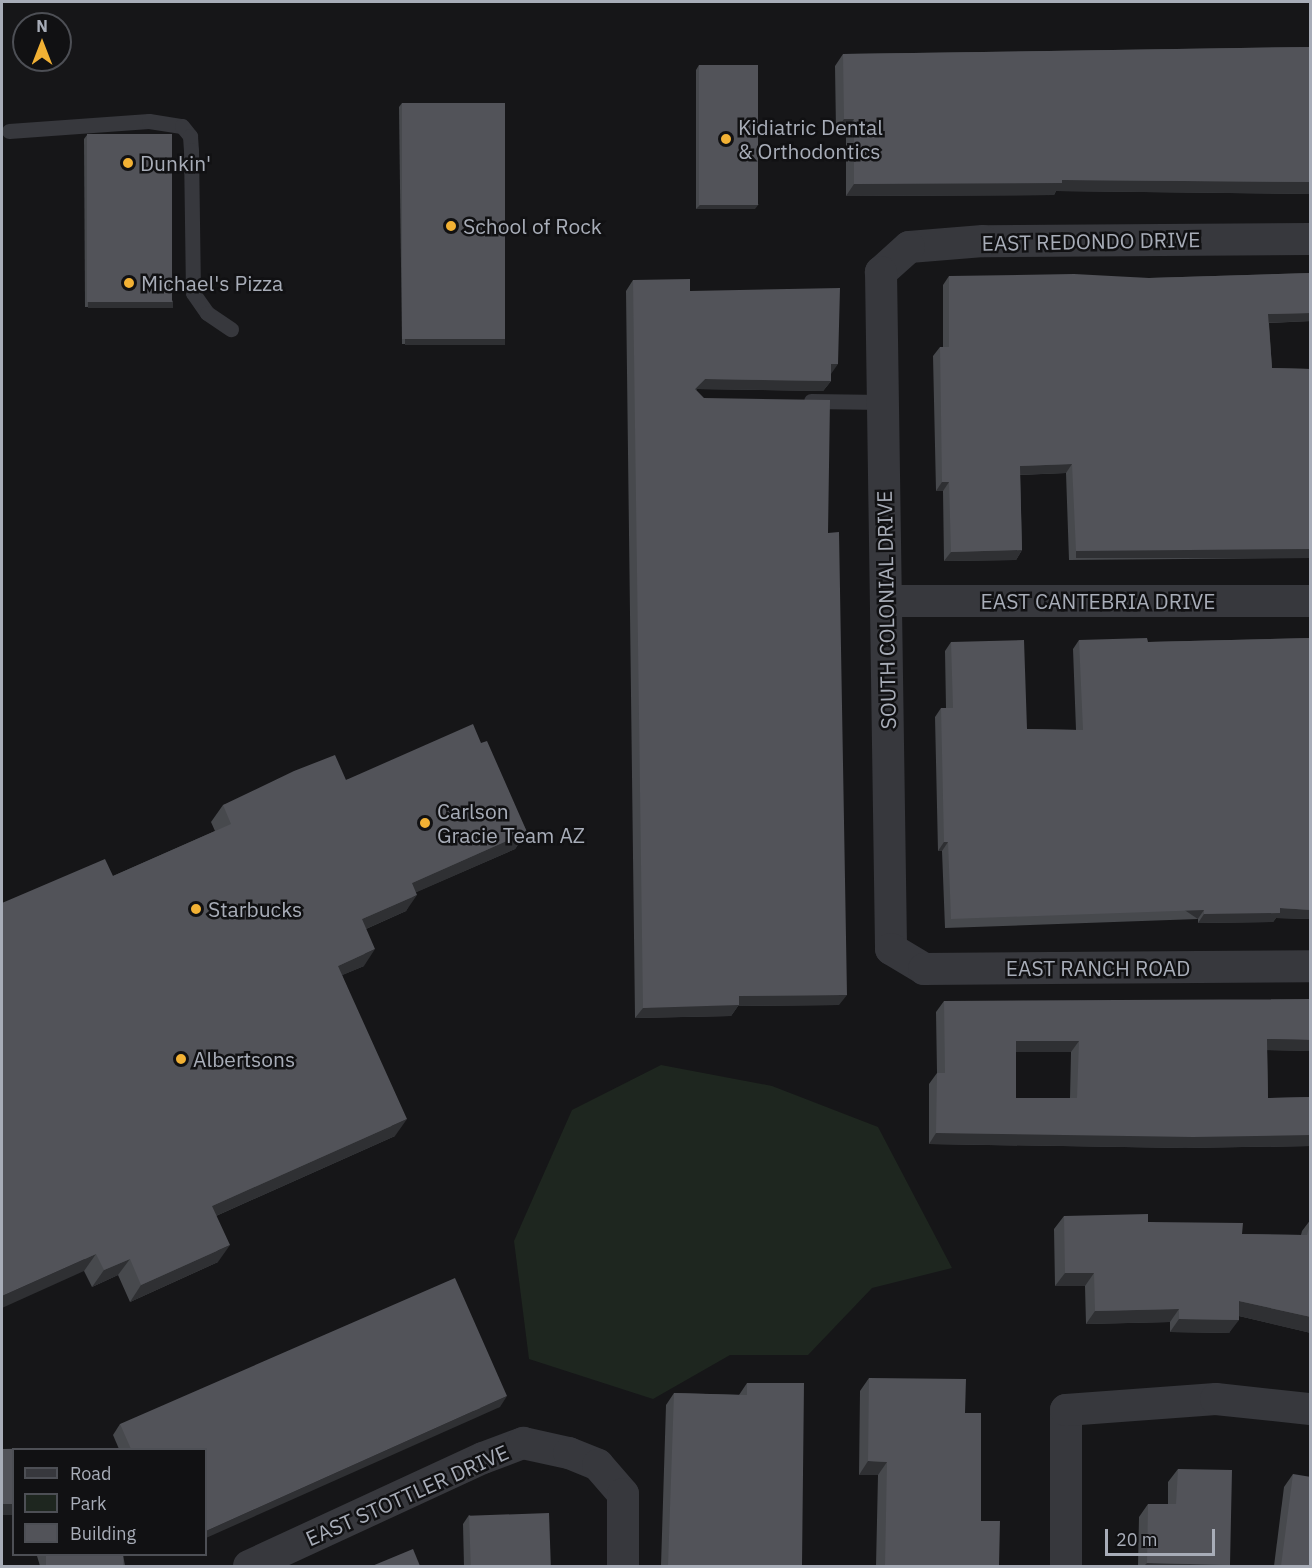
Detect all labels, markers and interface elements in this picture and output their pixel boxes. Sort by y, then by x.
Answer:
north arrow [12,12,72,72]
text: N [36,16,48,36]
place label: Kidiatric Dental & Orthodontics [738,114,883,164]
marker: Kidiatric Dental & Orthodontics [719,132,733,146]
place label: Dunkin' [140,150,211,176]
marker: Dunkin' [121,156,135,170]
place label: School of Rock [463,213,602,239]
marker: School of Rock [444,219,458,233]
street label: EAST REDONDO DRIVE [981,226,1201,256]
place label: Michael's Pizza [141,270,283,296]
marker: Michael's Pizza [122,276,136,290]
street label: SOUTH COLONIAL DRIVE [871,490,901,730]
street label: EAST CANTEBRIA DRIVE [980,588,1216,614]
place label: Carlson Gracie Team AZ [437,798,585,848]
marker: Carlson Gracie Team AZ [418,816,432,830]
place label: Starbucks [208,896,302,922]
marker: Starbucks [189,902,203,916]
street label: EAST RANCH ROAD [1006,955,1190,981]
place label: Albertsons [193,1046,295,1072]
marker: Albertsons [174,1052,188,1066]
street label: EAST STOTTLER DRIVE [302,1439,512,1551]
legend [12,1448,207,1556]
text: Road [70,1462,111,1485]
text: Park [70,1492,106,1515]
scale bar [1108,1517,1218,1555]
text: Building [70,1522,136,1545]
text: 20 m [1116,1528,1158,1551]

